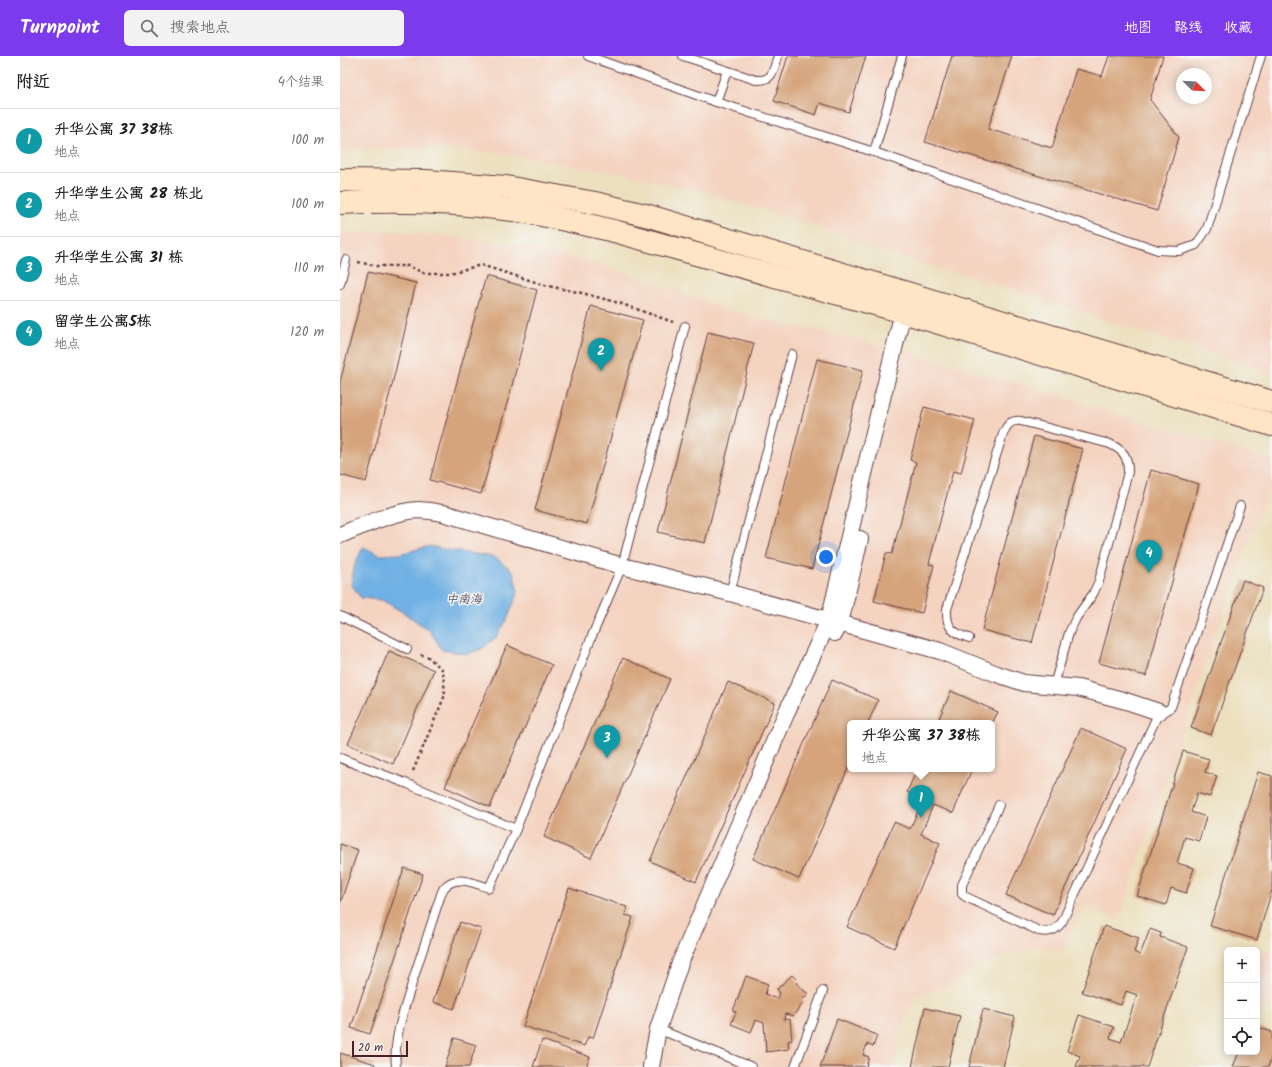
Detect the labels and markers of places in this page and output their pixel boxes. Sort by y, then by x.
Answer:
pin: 2 [588,338,614,371]
pin: 4 [1136,540,1162,573]
pin: 3 [594,725,620,758]
pin: 1 [908,785,934,818]

